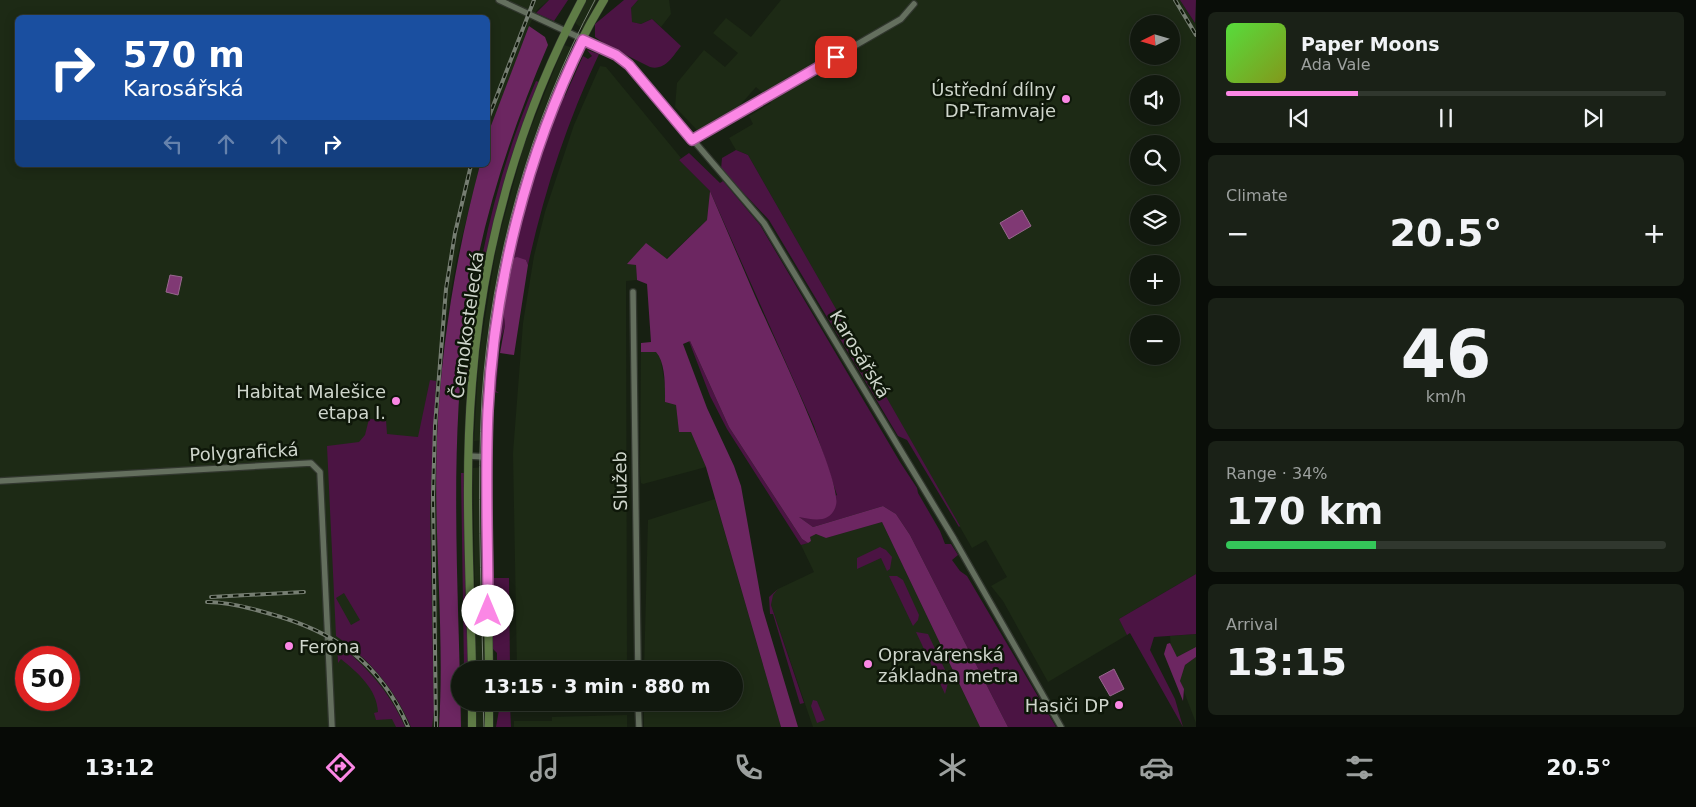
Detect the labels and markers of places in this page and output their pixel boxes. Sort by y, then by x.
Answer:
pin [815,36,857,78]
place label: Ústřední dílny DP-Tramvaje [931,79,1056,121]
marker: Ústřední dílny DP-Tramvaje [1060,93,1072,105]
place label: Habitat Malešice etapa I. [236,381,386,423]
marker: Habitat Malešice etapa I. [390,395,402,407]
place label: Ferona [299,636,360,657]
marker: Ferona [283,640,295,652]
place label: Opravárenská základna metra [878,644,1019,686]
marker: Opravárenská základna metra [862,658,874,670]
place label: Hasiči DP [1025,695,1109,716]
marker: Hasiči DP [1113,699,1125,711]

